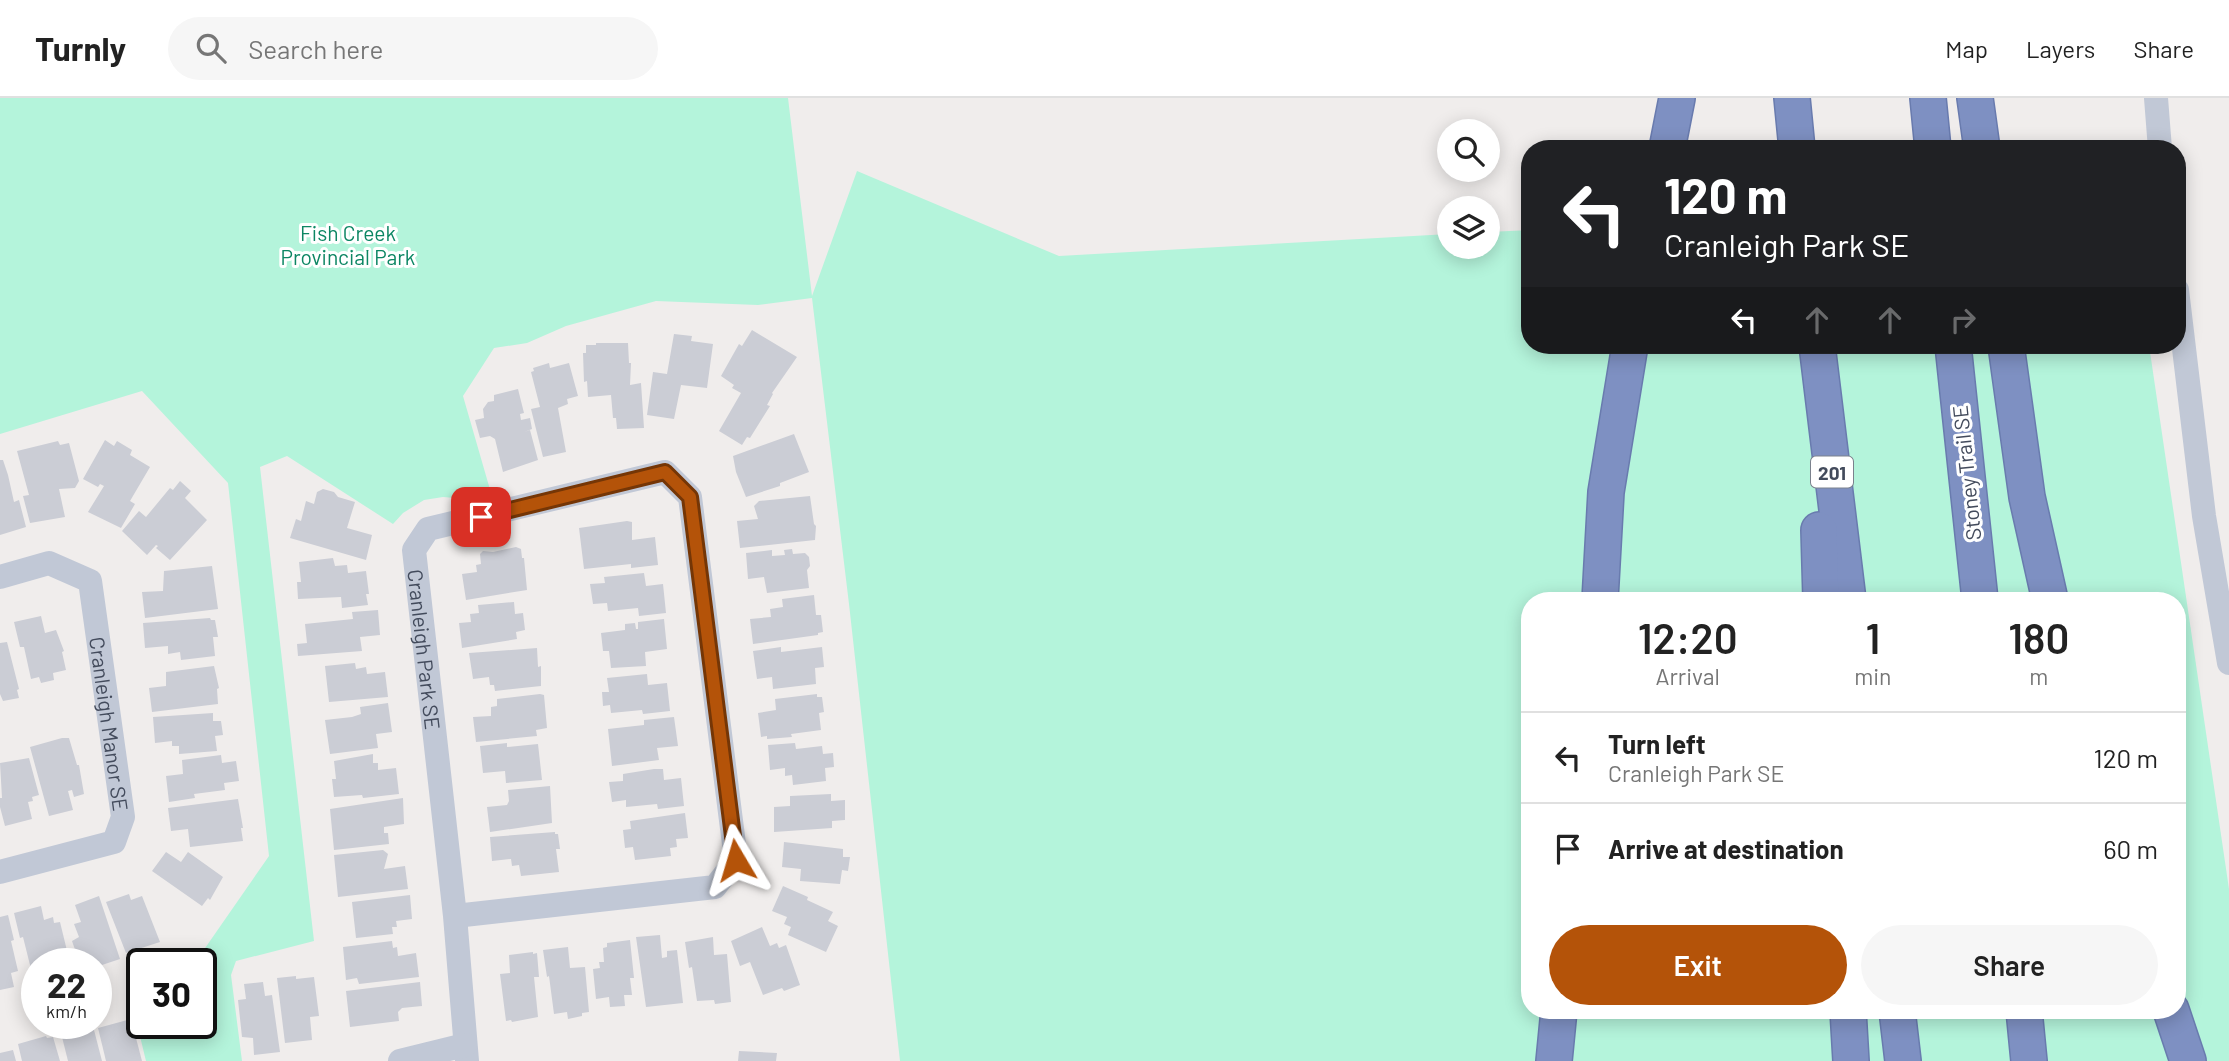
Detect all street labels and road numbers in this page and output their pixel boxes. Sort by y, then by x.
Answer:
street label: Stoney Trail SE [1946,404,1986,542]
road number: 201 [1811,456,1853,488]
street label: Cranleigh Park SE [404,568,447,731]
street label: Cranleigh Manor SE [85,635,135,813]

